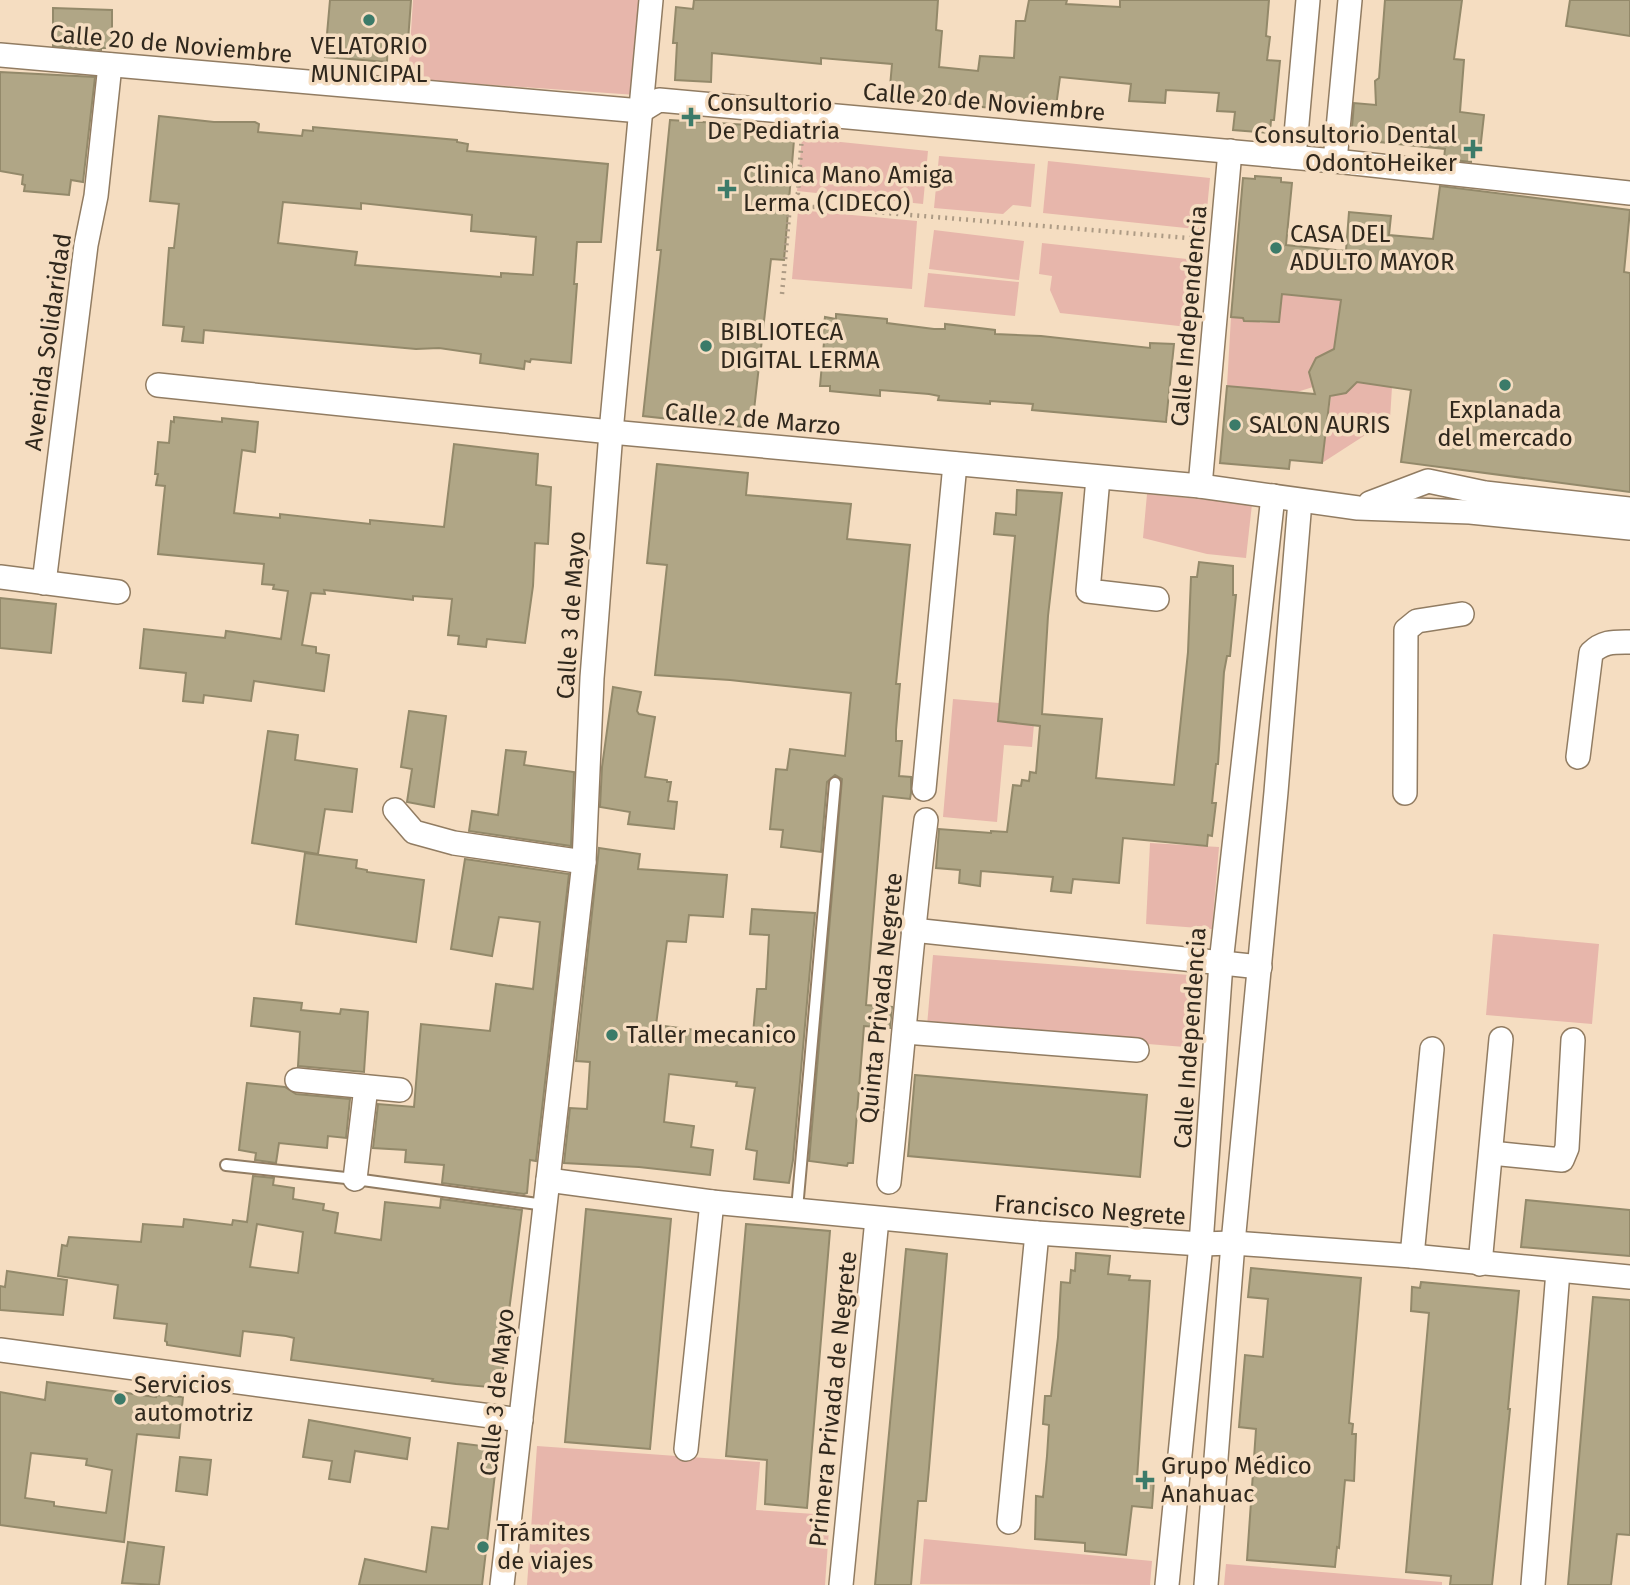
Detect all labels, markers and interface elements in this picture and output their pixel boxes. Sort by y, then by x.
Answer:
marker: VELATORIO MUNICIPAL [361,12,377,28]
street label: Calle 20 de Noviembre [49,19,293,69]
place label: VELATORIO MUNICIPAL [310,32,428,88]
street label: Calle 20 de Noviembre [862,77,1106,127]
place label: Consultorio De Pediatria [707,89,840,145]
marker: Consultorio De Pediatria [681,107,701,127]
place label: Consultorio Dental OdontoHeiker [1254,121,1458,177]
marker: Consultorio Dental OdontoHeiker [1463,139,1483,159]
place label: Clinica Mano Amiga Lerma (CIDECO) [743,161,954,217]
marker: Clinica Mano Amiga Lerma (CIDECO) [717,179,737,199]
street label: Calle Independencia [1165,204,1213,428]
place label: CASA DEL ADULTO MAYOR [1290,220,1454,276]
street label: Avenida Solidaridad [19,231,77,453]
marker: CASA DEL ADULTO MAYOR [1268,240,1284,256]
place label: BIBLIOTECA DIGITAL LERMA [720,318,880,374]
marker: BIBLIOTECA DIGITAL LERMA [698,338,714,354]
marker: Explanada del mercado [1497,377,1513,393]
place label: Explanada del mercado [1437,396,1573,452]
street label: Calle 2 de Marzo [664,397,842,441]
place label: SALON AURIS [1249,411,1390,439]
marker: SALON AURIS [1227,417,1243,433]
street label: Calle 3 de Mayo [551,530,591,700]
street label: Quinta Privada Negrete [854,871,908,1125]
street label: Calle Independencia [1168,926,1212,1150]
place label: Taller mecanico [626,1021,796,1049]
marker: Taller mecanico [604,1027,620,1043]
street label: Francisco Negrete [993,1189,1187,1231]
street label: Primera Privada de Negrete [804,1250,862,1548]
street label: Calle 3 de Mayo [474,1307,520,1477]
place label: Servicios automotriz [134,1371,253,1427]
marker: Servicios automotriz [112,1391,128,1407]
place label: Grupo Médico Anahuac [1161,1452,1312,1508]
marker: Grupo Médico Anahuac [1135,1470,1155,1490]
place label: Trámites de viajes [497,1519,593,1575]
marker: Trámites de viajes [475,1539,491,1555]

